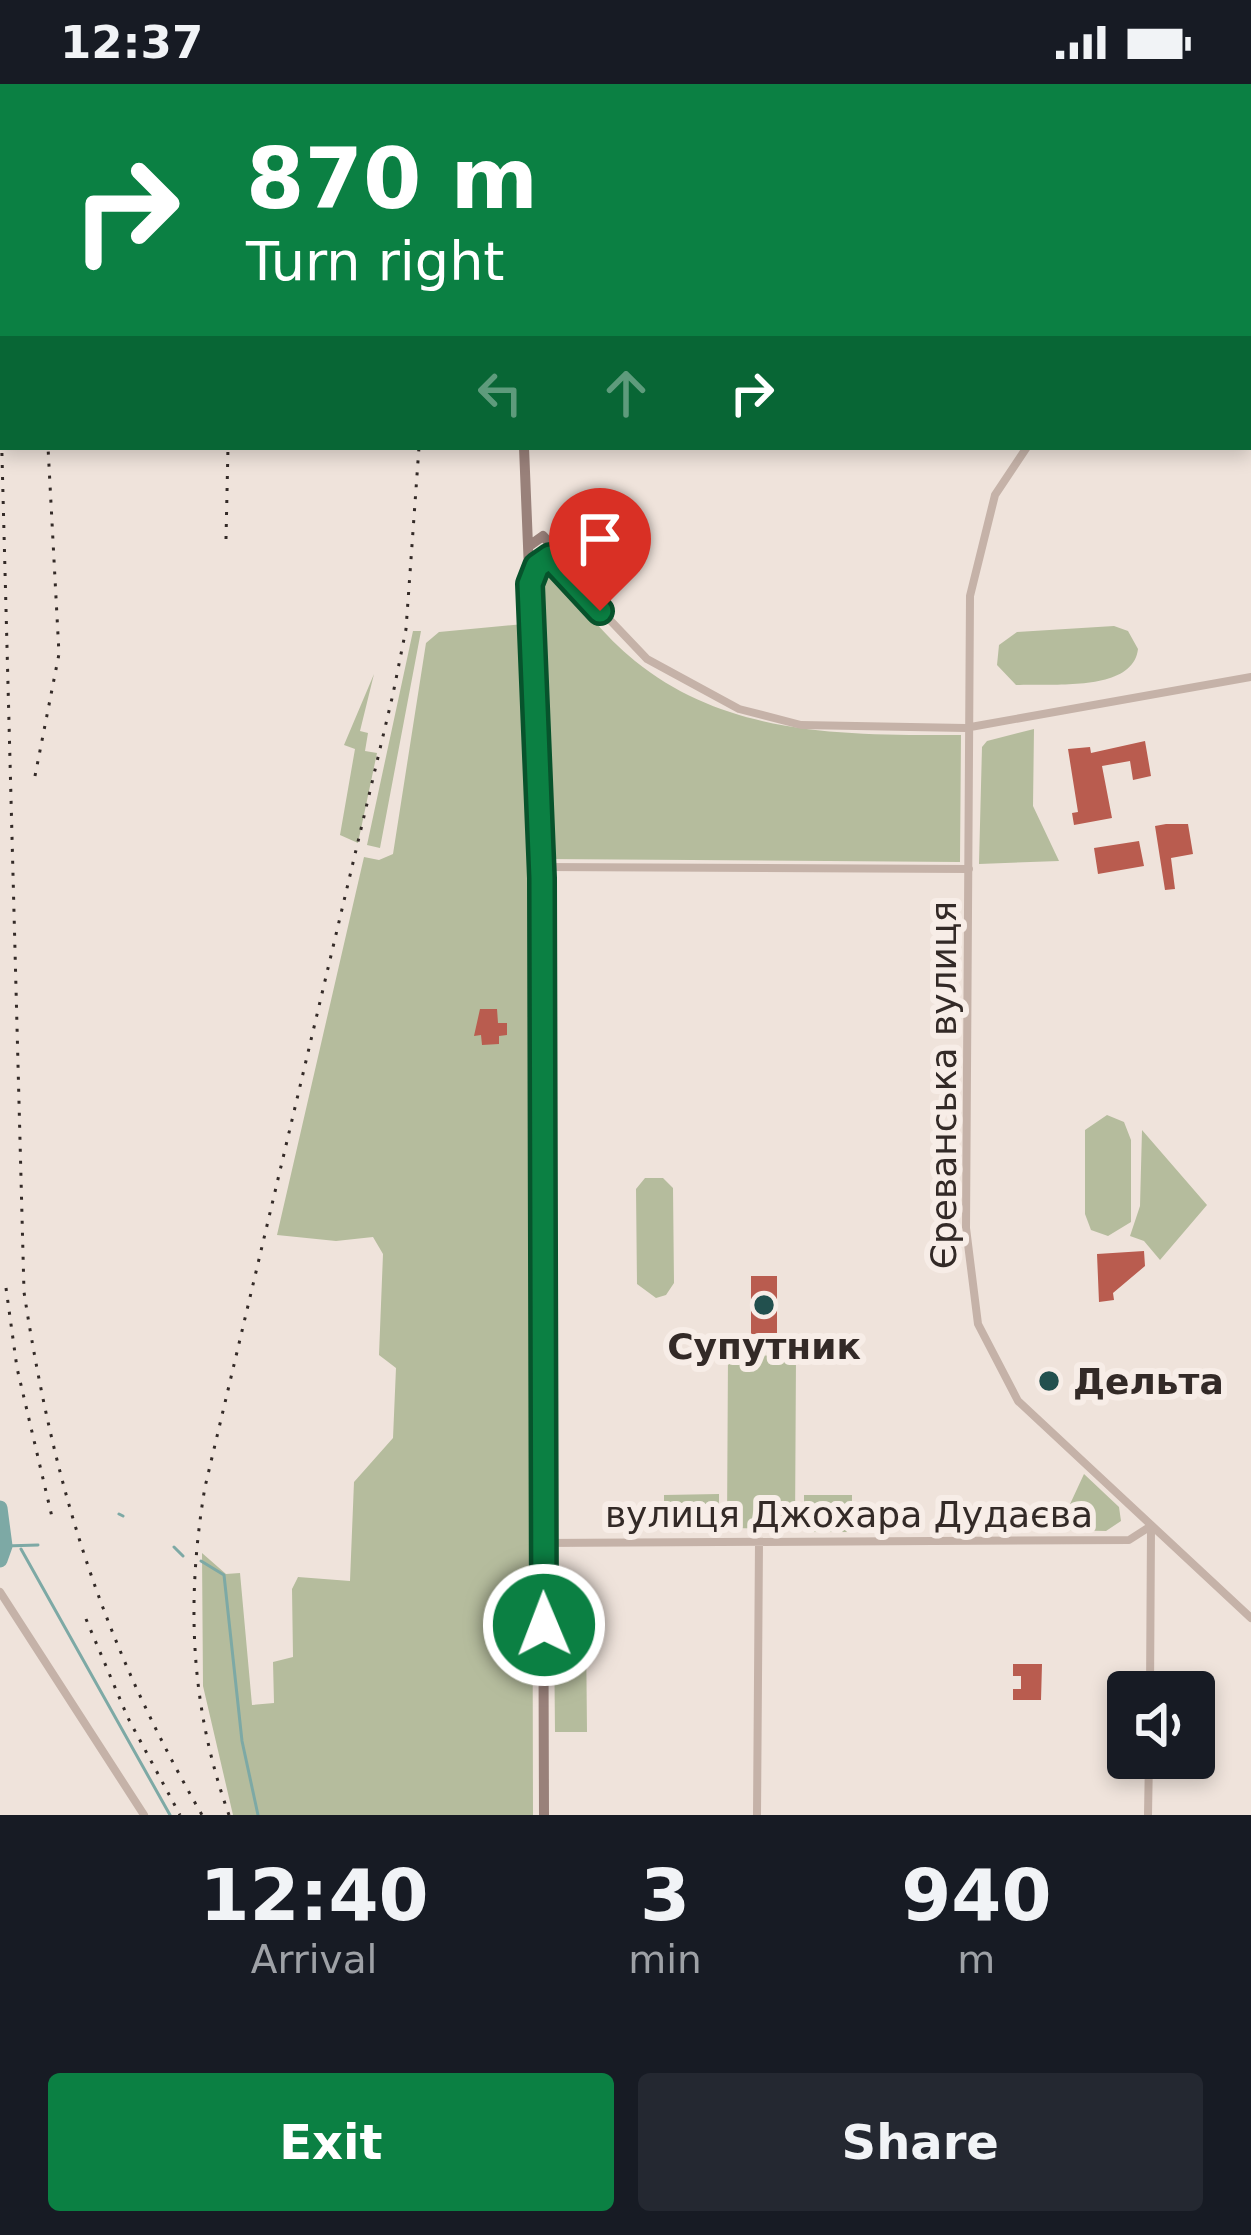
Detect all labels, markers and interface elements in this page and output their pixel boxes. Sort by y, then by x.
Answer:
text: 12:37 [60,16,203,69]
text: 870 m [246,130,538,228]
icon: right [48,132,204,288]
text: Turn right [246,230,505,293]
icon: left [467,360,533,426]
icon: ahead [593,360,659,426]
icon: right [719,360,785,426]
pin [549,488,651,611]
icon: arrive [567,506,633,572]
street label: Єреванська вулиця [923,901,964,1269]
marker: Супутник [751,1292,777,1318]
place label: Супутник [667,1326,861,1367]
place label: Дельта [1073,1361,1224,1402]
marker: Дельта [1036,1368,1062,1394]
street label: вулиця Джохара Дудаєва [605,1494,1093,1535]
position arrow [481,1562,607,1688]
map controls [1107,1671,1215,1779]
button: sound [1107,1671,1215,1779]
text: 12:40 [199,1853,429,1937]
text: 3 [640,1853,690,1937]
text: 940 [901,1853,1051,1937]
text: Arrival [251,1937,377,1982]
text: min [628,1937,702,1982]
text: m [957,1937,995,1982]
button: Exit [48,2073,614,2211]
button: Share [638,2073,1203,2211]

